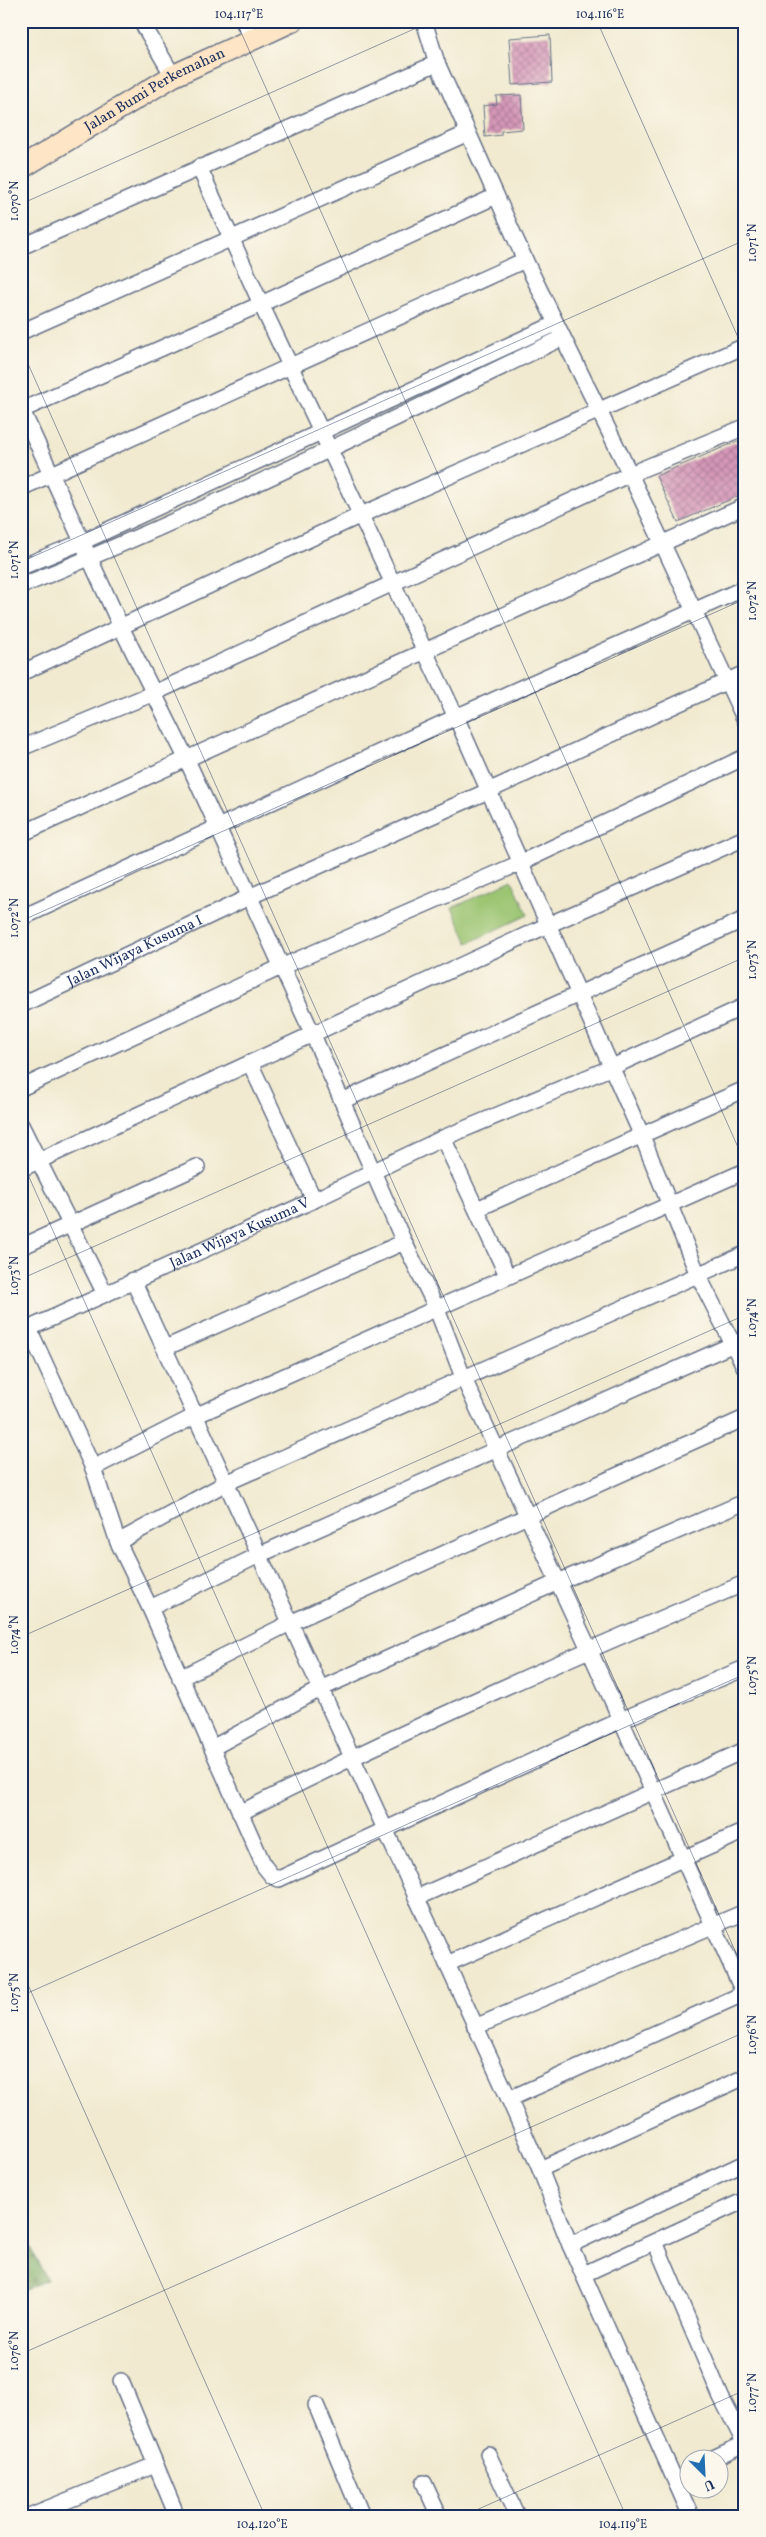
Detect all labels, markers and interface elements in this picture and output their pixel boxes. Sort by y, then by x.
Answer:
text: 104.117°E [215,7,263,23]
text: 104.116°E [576,7,624,23]
street label: Jalan Bumi Perkemahan [81,43,229,138]
text: 1.070°N [7,181,23,221]
text: 1.071°N [745,224,761,262]
text: 1.071°N [7,541,23,579]
text: 1.072°N [745,581,761,621]
text: 1.072°N [7,898,23,938]
street label: Jalan Wijaya Kusuma I [64,910,206,992]
text: 1.073°N [745,940,761,980]
street label: Jalan Wijaya Kusuma V [166,1193,313,1274]
text: 1.073°N [7,1256,23,1296]
text: 1.074°N [745,1298,761,1338]
text: 1.074°N [7,1615,23,1655]
text: 1.075°N [745,1656,761,1696]
text: 1.075°N [7,1973,23,2013]
text: 1.076°N [745,2015,761,2055]
text: 1.076°N [7,2331,23,2371]
text: 1.077°N [745,2373,761,2413]
north arrow [678,2450,728,2500]
text: U [700,2474,717,2495]
text: 104.120°E [236,2517,288,2533]
text: 104.119°E [599,2517,647,2533]

